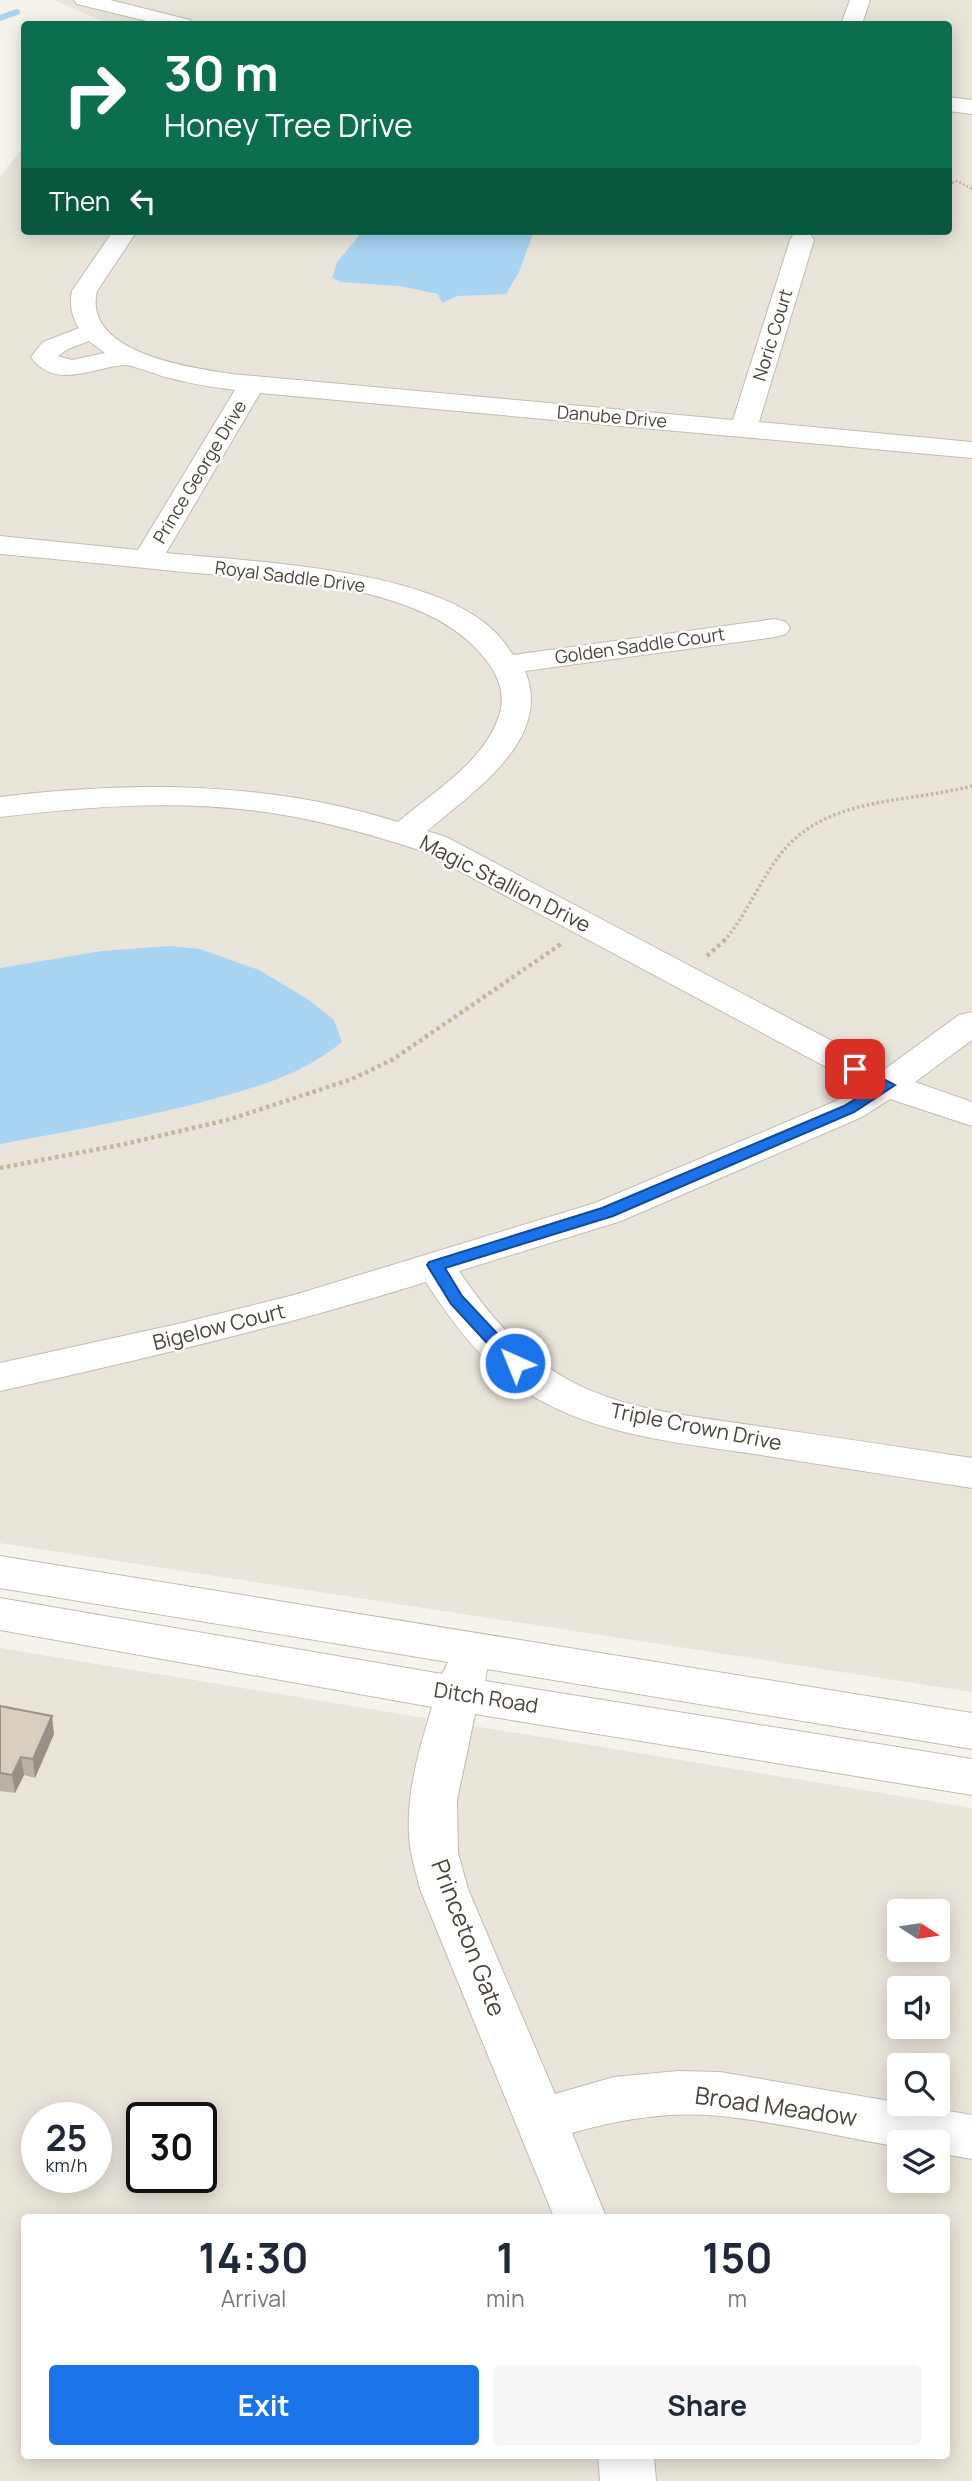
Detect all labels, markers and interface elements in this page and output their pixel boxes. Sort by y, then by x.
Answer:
text: 30 m [164,39,279,106]
icon: right [49,49,140,140]
text: Honey Tree Drive [164,103,413,147]
icon: left [124,182,162,220]
text: Then [49,183,110,219]
street label: Noric Court [747,286,797,384]
street label: Prince George Drive [147,396,251,547]
street label: Danube Drive [556,399,668,433]
street label: Royal Saddle Drive [214,555,367,597]
street label: Golden Saddle Court [553,621,726,669]
street label: Magic Stallion Drive [415,828,596,938]
pin [825,1039,885,1099]
icon: arrive [836,1050,874,1088]
street label: Bigelow Court [150,1296,288,1356]
position arrow [478,1326,552,1400]
street label: Triple Crown Drive [608,1396,784,1456]
street label: Ditch Road [432,1675,540,1719]
street label: Princeton Gate [424,1854,514,2021]
north arrow [887,1899,950,1962]
map controls [887,1899,950,2193]
button: sound [887,1976,950,2039]
button: search [887,2053,950,2116]
street label: Broad Meadow [693,2078,859,2133]
speed limit sign: 30 [126,2102,217,2193]
text: 25 [46,2114,87,2162]
button: layers [887,2130,950,2193]
text: km/h [46,2153,87,2177]
text: 14:30 [198,2228,309,2286]
text: 1 [496,2228,515,2286]
text: 150 [702,2228,773,2286]
text: Arrival [221,2282,286,2314]
text: min [486,2282,525,2314]
text: m [728,2282,747,2314]
button: Exit [49,2365,479,2445]
button: Share [493,2365,922,2445]

